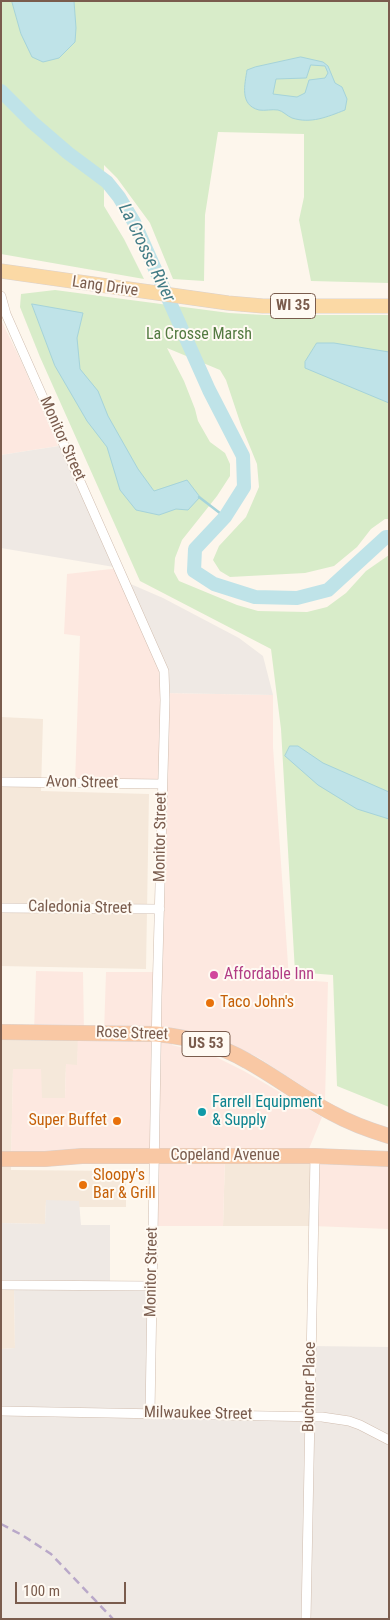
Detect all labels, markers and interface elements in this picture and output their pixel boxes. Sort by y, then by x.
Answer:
water label: La Crosse River [113,200,179,306]
street label: Lang Drive [71,273,139,301]
road number: WI 35 [270,294,316,318]
park label: La Crosse Marsh [146,325,252,345]
street label: Monitor Street [35,394,89,484]
street label: Avon Street [46,773,118,793]
street label: Monitor Street [151,792,171,882]
street label: Caledonia Street [28,897,132,919]
place label: Affordable Inn [224,965,314,985]
marker: Affordable Inn [208,969,220,981]
place label: Taco John's [220,993,294,1013]
marker: Taco John's [204,997,216,1009]
street label: Rose Street [95,1023,169,1045]
road number: US 53 [182,1032,230,1056]
place label: Farrell Equipment & Supply [212,1093,322,1131]
marker: Farrell Equipment & Supply [196,1106,208,1118]
place label: Super Buffet [28,1111,107,1131]
marker: Super Buffet [111,1115,123,1127]
street label: Copeland Avenue [170,1146,280,1166]
place label: Sloopy's Bar & Grill [93,1166,156,1204]
marker: Sloopy's Bar & Grill [77,1179,89,1191]
street label: Monitor Street [142,1227,162,1317]
street label: Buchner Place [300,1342,320,1432]
street label: Milwaukee Street [144,1403,252,1425]
scale bar [18,1572,129,1604]
text: 100 m [23,1582,60,1600]

